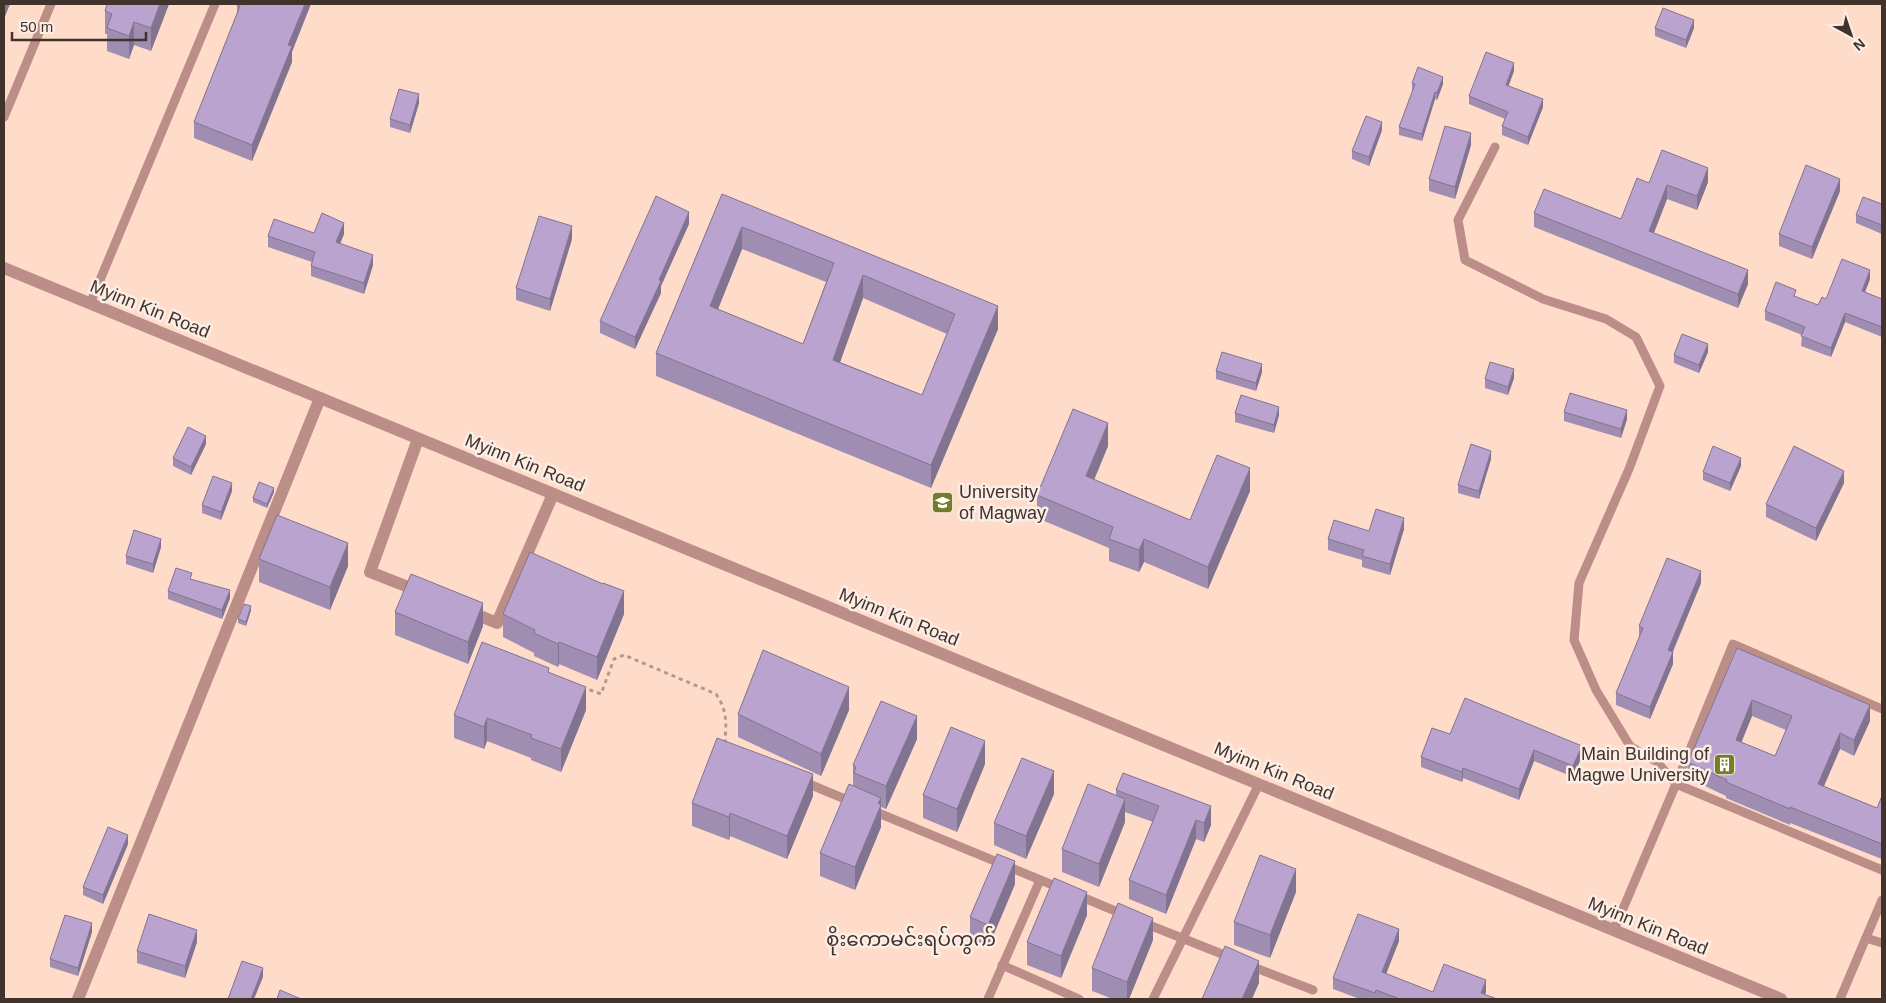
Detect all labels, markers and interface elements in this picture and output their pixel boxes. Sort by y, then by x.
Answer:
scale bar [12,10,146,42]
north arrow [1826,10,1876,60]
text: 50 m [20,18,53,35]
text: N [1850,36,1868,54]
street label: Myinn Kin Road [87,276,213,342]
street label: Myinn Kin Road [462,430,588,496]
place label: University of Magway [959,482,1046,523]
school or university icon: University of Magway [931,490,955,514]
street label: Myinn Kin Road [836,584,962,650]
street label: Myinn Kin Road [1211,738,1337,804]
place label: Main Building of Magwe University [1567,744,1710,785]
building icon: Main Building of Magwe University [1713,752,1737,776]
street label: Myinn Kin Road [1585,893,1711,959]
district label: စိုးကောမင်းရပ်ကွက် [826,925,996,956]

